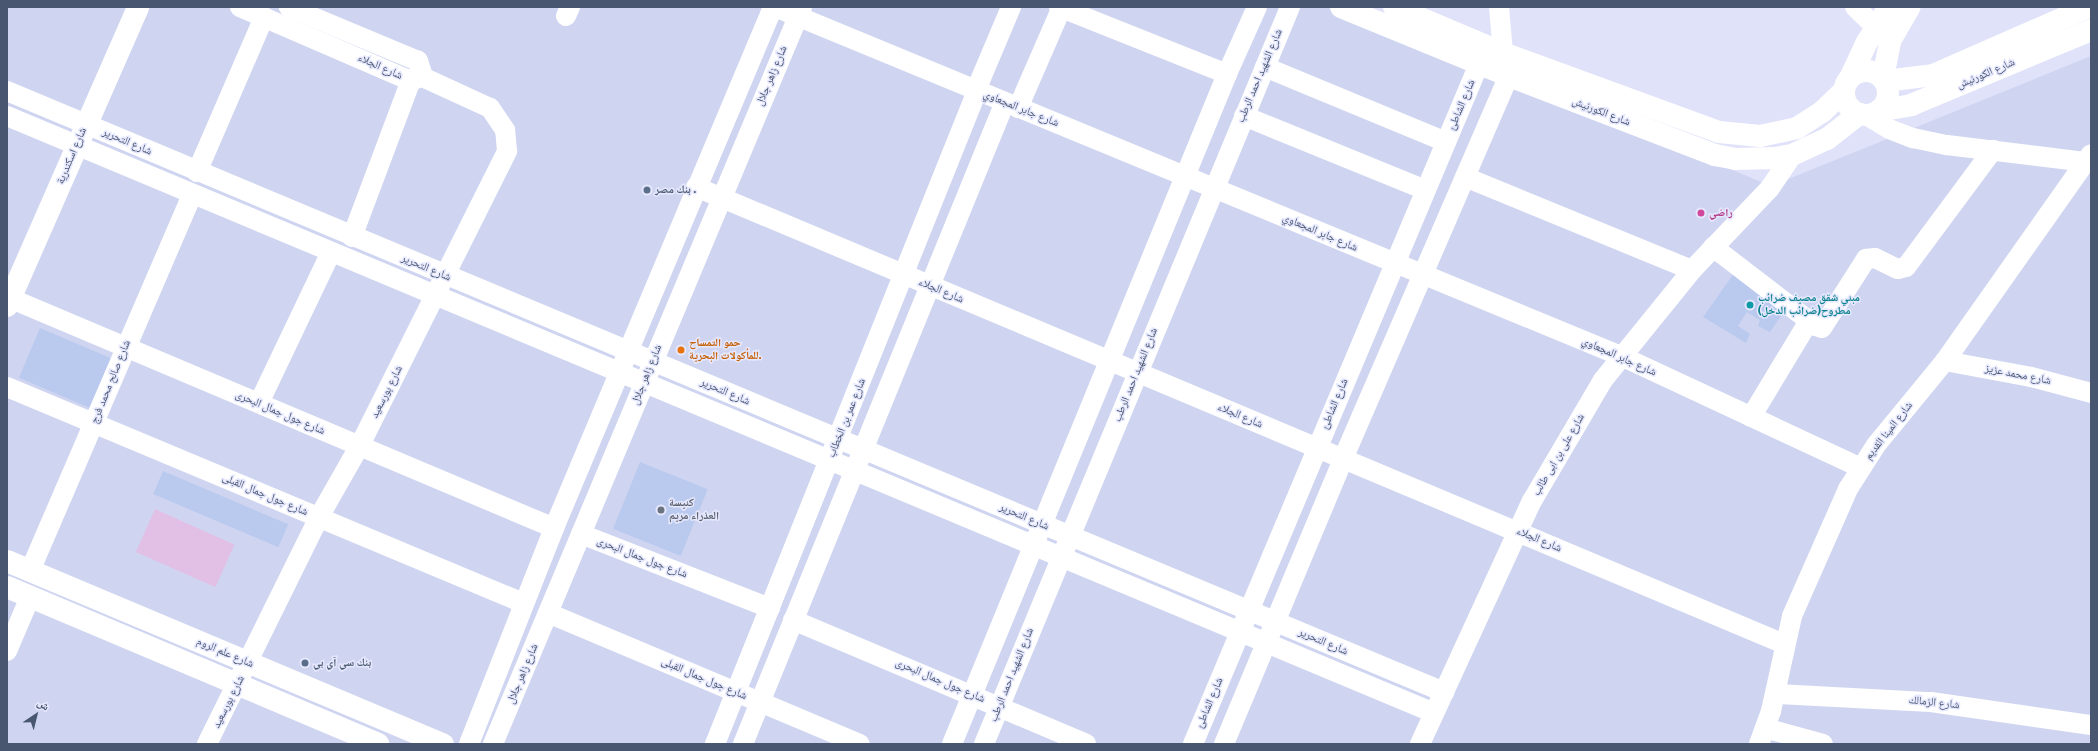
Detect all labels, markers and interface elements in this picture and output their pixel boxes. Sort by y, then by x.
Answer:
street label: شارع الشهيد احمد الرطب [1234,27,1286,125]
street label: شارع زاهر جلال [753,44,791,108]
street label: شارع الجلاء [356,51,404,83]
street label: شارع الكورنيش [1955,56,2017,92]
street label: شارع الشاطئ [1445,78,1479,132]
street label: شارع جابر المجعاوي [981,88,1061,130]
street label: شارع الكورنيش [1570,95,1632,129]
street label: شارع اسكندرية [54,126,90,186]
street label: شارع التحرير [100,126,154,158]
place label: بنك مصر . [655,183,696,197]
marker: بنك مصر . [642,185,652,195]
place label: راضي [1709,206,1733,220]
marker: راضي [1696,208,1706,218]
street label: شارع جابر المجعاوي [1281,211,1359,255]
street label: شارع التحرير [399,252,453,284]
street label: شارع الجلاء [917,276,965,306]
place label: مبني شقق مصيف ضرائب مطروح(ضرائب الدخل) [1758,292,1860,318]
marker: مبني شقق مصيف ضرائب مطروح(ضرائب الدخل) [1745,300,1755,310]
street label: شارع الشهيد احمد الرطب [1111,326,1161,424]
street label: شارع جابر المجعاوي [1580,335,1658,379]
place label: حمو التمساح للمأكولات البحرية. [689,337,761,363]
street label: شارع صالح محمد فرج [88,338,134,426]
street label: شارع زاهر جلال [629,343,665,407]
marker: حمو التمساح للمأكولات البحرية. [676,345,686,355]
street label: شارع محمد عزيز [1984,362,2052,388]
street label: شارع بورسعيد [368,364,406,420]
street label: شارع التحرير [698,376,752,408]
street label: شارع عمر بن الخطاب [825,377,869,459]
street label: شارع الشاطئ [1318,377,1352,431]
street label: شارع جول جمال البحرى [233,388,327,438]
street label: شارع المينا القديم [1862,399,1916,463]
street label: شارع الجلاء [1216,401,1264,431]
street label: شارع على بن ابى طالب [1530,412,1588,498]
street label: شارع جول جمال القبلى [220,471,310,519]
place label: كنيسة العذراء مريم [669,497,719,523]
street label: شارع التحرير [997,501,1051,533]
marker: كنيسة العذراء مريم [656,505,666,515]
street label: شارع الجلاء [1515,525,1563,555]
street label: شارع جول جمال البحرى [595,535,689,581]
street label: شارع الشهيد احمد الرطب [987,626,1037,724]
street label: شارع التحرير [1296,626,1350,658]
street label: شارع علم الروم [194,635,256,671]
street label: شارع زاهر جلال [504,642,542,706]
street label: شارع جول جمال القبلى [659,655,749,703]
place label: بنك سي آي بي [313,656,371,670]
street label: شارع جول جمال البحرى [893,656,987,706]
marker: بنك سي آي بي [300,658,310,668]
street label: شارع بورسعيد [210,674,248,730]
street label: شارع الشاطئ [1193,676,1227,730]
street label: شارع الزمالك [1908,694,1960,712]
north arrow [16,695,56,735]
text: ش [35,696,52,713]

